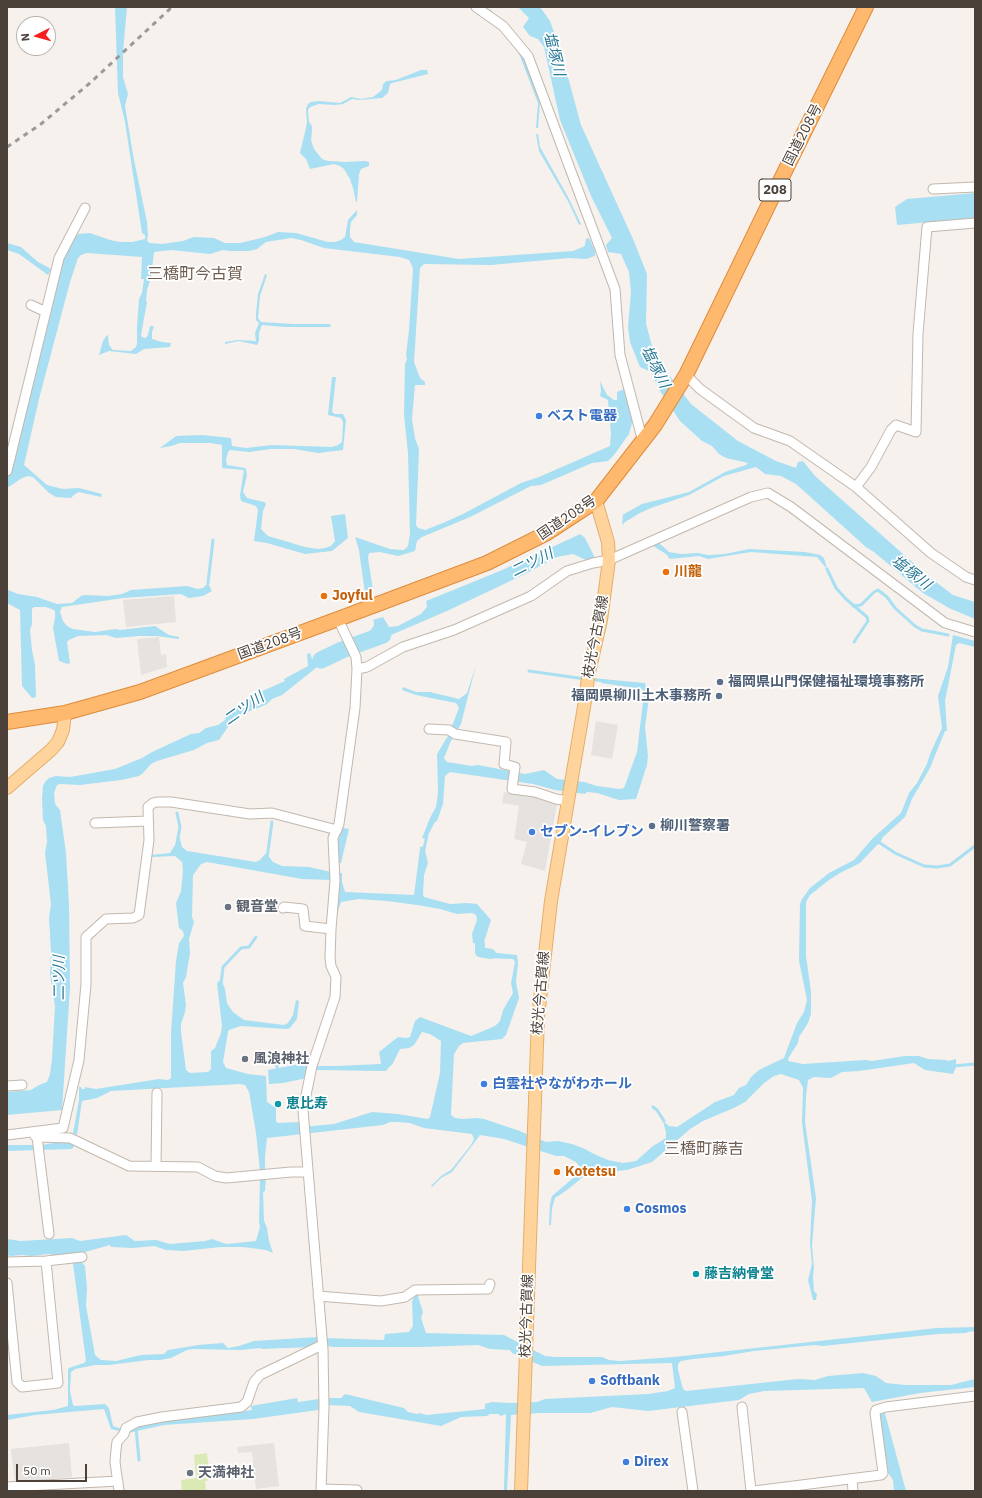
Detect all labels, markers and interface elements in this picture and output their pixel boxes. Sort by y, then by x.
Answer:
north arrow [16,16,56,56]
water label: 塩塚川 [540,30,568,78]
text: N [18,32,32,42]
street label: 国道208号 [780,101,826,169]
road number: 208 [759,179,791,201]
district label: 三橋町今古賀 [147,264,243,284]
water label: 塩塚川 [637,343,673,391]
place label: ベスト電器 [547,408,617,424]
marker: ベスト電器 [534,411,544,421]
street label: 国道208号 [534,492,600,544]
water label: 二ツ川 [508,545,556,581]
water label: 塩塚川 [888,552,934,594]
place label: 川龍 [674,564,702,580]
marker: 川龍 [661,567,671,577]
place label: Joyful [332,588,373,604]
marker: Joyful [319,591,329,601]
street label: 枝光今古賀線 [580,594,612,680]
street label: 国道208号 [236,625,304,663]
place label: 福岡県山門保健福祉環境事務所 [728,674,924,690]
marker: 福岡県山門保健福祉環境事務所 [715,677,725,687]
place label: 福岡県柳川土木事務所 [571,688,711,704]
water label: 二ツ川 [220,689,268,729]
marker: 福岡県柳川土木事務所 [714,691,724,701]
place label: 柳川警察署 [660,818,730,834]
marker: 柳川警察署 [647,821,657,831]
place label: セブン-イレブン [540,824,644,840]
marker: セブン-イレブン [527,827,537,837]
place label: 観音堂 [236,899,278,915]
marker: 観音堂 [223,902,233,912]
street label: 枝光今古賀線 [529,950,553,1036]
water label: 二ツ川 [51,956,69,1000]
place label: 風浪神社 [253,1051,309,1067]
marker: 風浪神社 [240,1054,250,1064]
place label: 白雲社やながわホール [492,1076,632,1092]
marker: 白雲社やながわホール [479,1079,489,1089]
place label: 恵比寿 [286,1096,328,1112]
marker: 恵比寿 [273,1099,283,1109]
district label: 三橋町藤吉 [664,1139,744,1159]
place label: Kotetsu [565,1164,616,1180]
marker: Kotetsu [552,1167,562,1177]
place label: Cosmos [635,1201,687,1217]
marker: Cosmos [622,1204,632,1214]
place label: 藤吉納骨堂 [704,1266,774,1282]
marker: 藤吉納骨堂 [691,1269,701,1279]
street label: 枝光今古賀線 [517,1274,537,1358]
place label: Softbank [600,1373,660,1389]
marker: Softbank [587,1376,597,1386]
place label: Direx [634,1454,669,1470]
scale bar [18,1456,89,1482]
marker: Direx [621,1457,631,1467]
text: 50 m [23,1463,51,1478]
place label: 天満神社 [198,1465,254,1481]
marker: 天満神社 [185,1468,195,1478]

